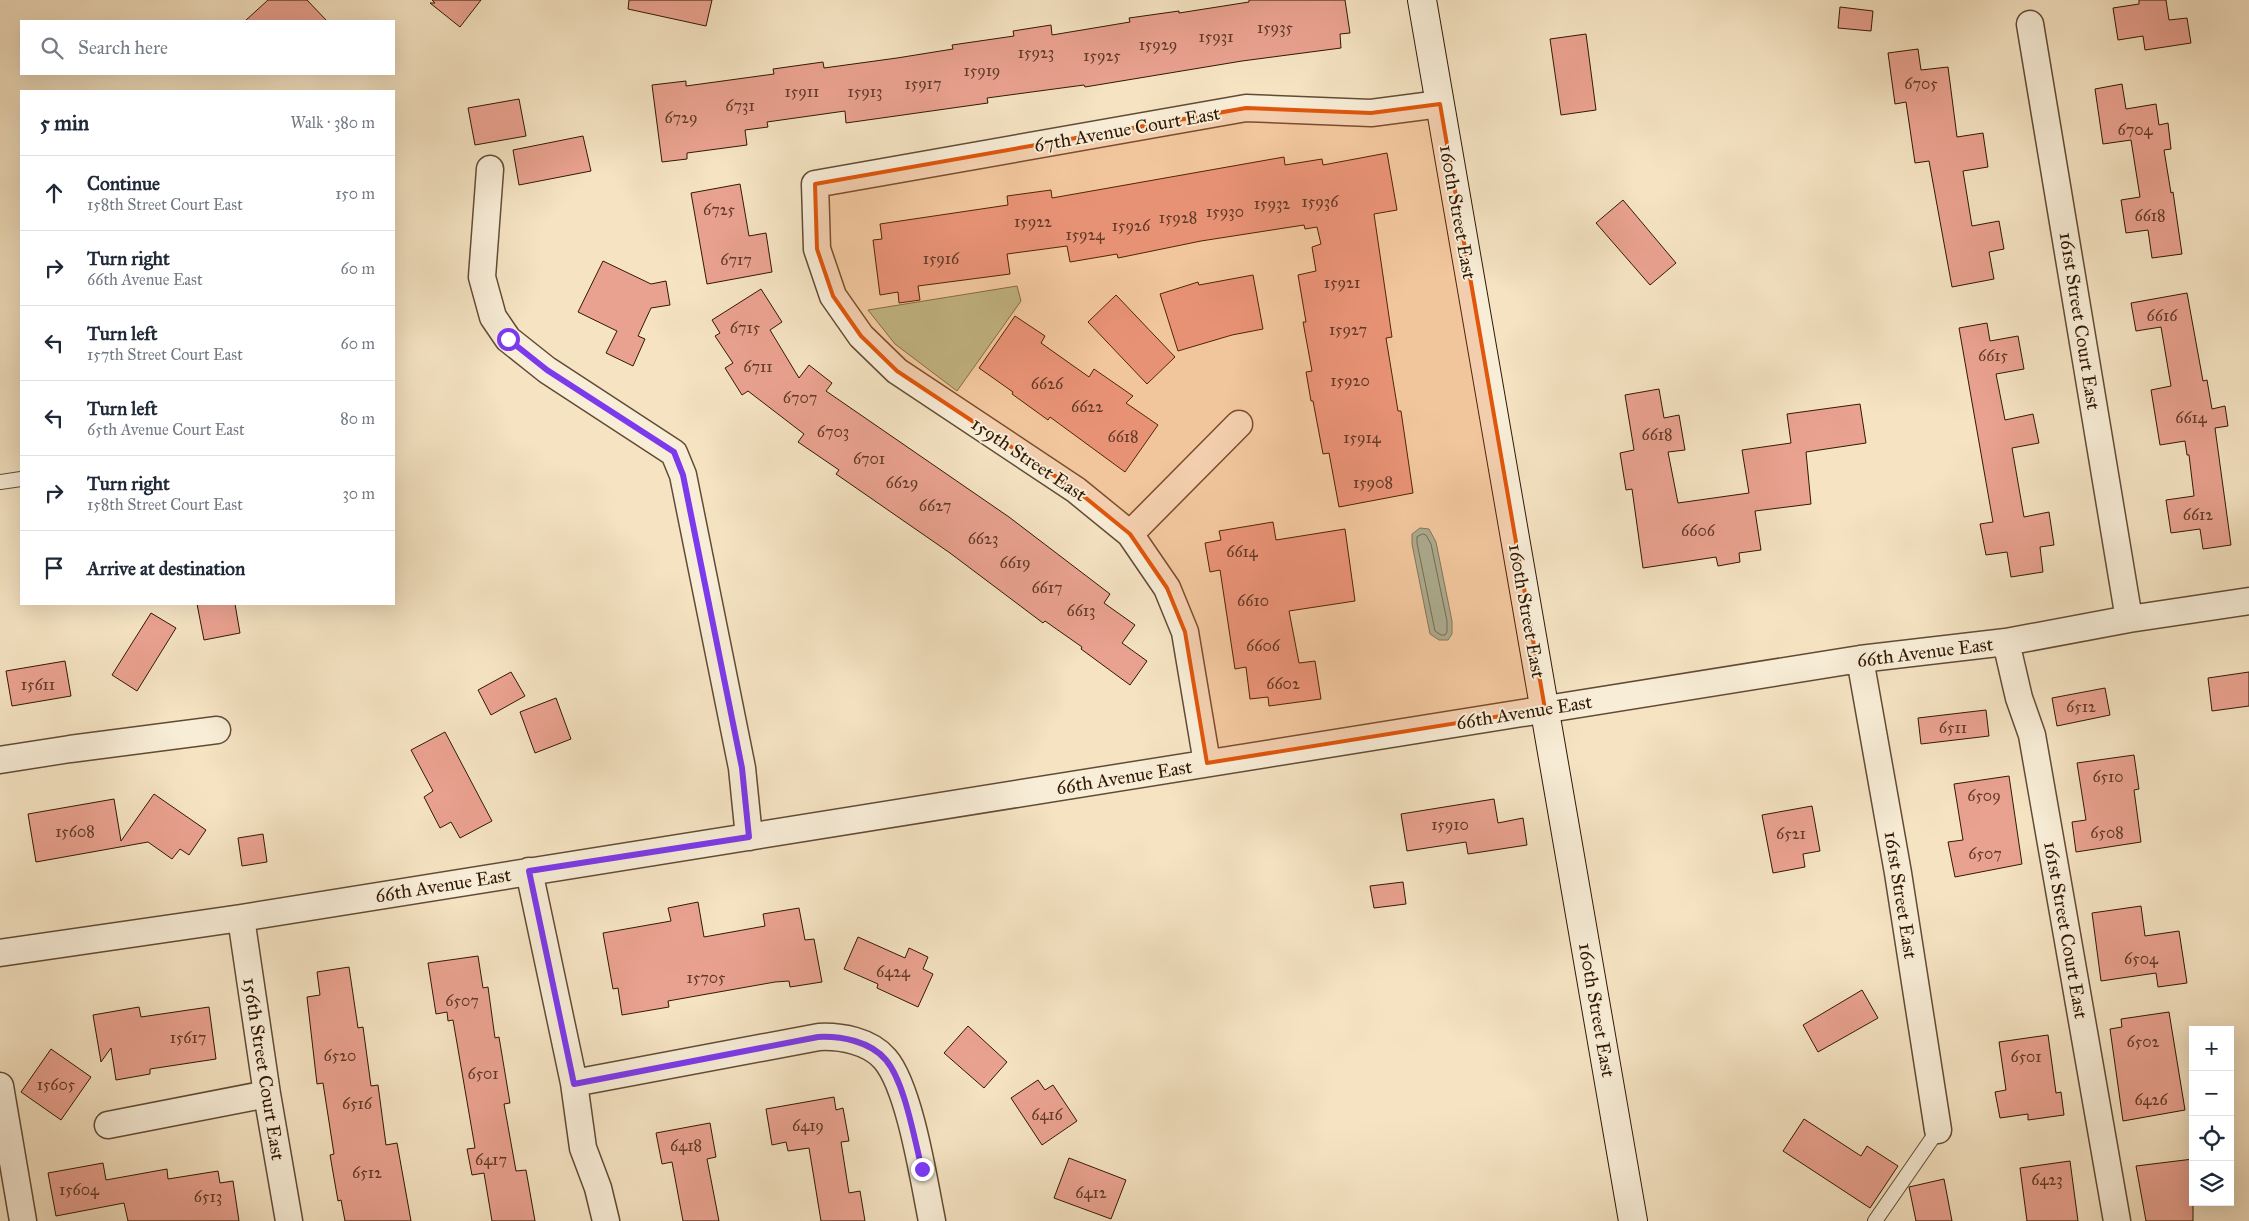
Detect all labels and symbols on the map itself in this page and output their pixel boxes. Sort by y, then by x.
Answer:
house number: 15935 [1257,18,1294,37]
house number: 15931 [1199,27,1233,46]
house number: 15929 [1139,35,1177,54]
house number: 15923 [1018,43,1054,62]
house number: 15925 [1083,46,1121,65]
house number: 15919 [964,61,1000,80]
house number: 15917 [905,74,941,93]
house number: 6705 [1904,74,1938,93]
house number: 15911 [785,82,819,101]
house number: 15913 [848,82,882,101]
house number: 6731 [725,96,755,115]
street label: 67th Avenue Court East [1032,101,1222,157]
house number: 6729 [664,108,698,127]
house number: 6704 [2118,120,2154,139]
street label: 160th Street East [1435,143,1481,281]
house number: 15936 [1302,192,1339,211]
house number: 15932 [1254,194,1290,213]
house number: 6725 [703,200,736,219]
house number: 15930 [1206,202,1244,221]
house number: 6618 [2134,206,2166,225]
house number: 15928 [1159,208,1197,227]
house number: 15922 [1014,212,1052,231]
house number: 15926 [1112,216,1151,235]
house number: 15924 [1065,225,1106,244]
street label: 161st Street Court East [2055,230,2105,412]
house number: 15916 [923,249,960,268]
house number: 6717 [720,250,752,269]
house number: 15921 [1324,273,1360,292]
house number: 6616 [2147,306,2178,325]
house number: 6715 [730,318,761,337]
house number: 15927 [1329,320,1367,339]
route start [497,328,520,351]
house number: 6615 [1978,346,2009,365]
house number: 6711 [743,357,773,376]
house number: 15920 [1330,371,1370,390]
house number: 6626 [1031,374,1064,393]
house number: 6707 [783,388,817,407]
house number: 6622 [1071,397,1103,416]
house number: 6614 [2175,408,2208,427]
street label: 159th Street East [967,412,1091,506]
house number: 6703 [817,422,849,441]
house number: 6618 [1641,425,1673,444]
house number: 6618 [1107,427,1139,446]
house number: 15914 [1343,428,1382,447]
house number: 6701 [853,449,885,468]
house number: 6629 [886,473,918,492]
house number: 15908 [1353,473,1393,492]
house number: 6627 [919,496,951,515]
house number: 6612 [2183,505,2213,524]
house number: 6606 [1681,521,1716,540]
house number: 6623 [968,529,998,548]
house number: 6614 [1226,542,1259,561]
street label: 160th Street East [1504,542,1550,680]
house number: 6619 [999,553,1031,572]
house number: 6617 [1031,578,1063,597]
house number: 6610 [1237,591,1269,610]
house number: 6613 [1066,601,1096,620]
street label: 66th Avenue East [1855,632,1995,672]
house number: 6606 [1246,636,1281,655]
house number: 6602 [1266,674,1300,693]
house number: 15611 [21,675,55,694]
street label: 66th Avenue East [1454,690,1594,734]
house number: 6512 [2066,697,2096,716]
house number: 6511 [1939,718,1967,737]
street label: 66th Avenue East [1054,755,1194,799]
house number: 6510 [2092,767,2124,786]
house number: 6509 [1967,786,2001,805]
house number: 15910 [1431,815,1469,834]
house number: 15608 [55,822,95,841]
house number: 6508 [2090,823,2124,842]
house number: 6521 [1776,824,1806,843]
street label: 161st Street East [1880,830,1922,961]
street label: 161st Street Court East [2039,840,2093,1021]
house number: 6507 [1968,844,2002,863]
street label: 66th Avenue East [373,863,513,907]
street label: 160th Street East [1574,941,1620,1079]
house number: 6504 [2124,949,2159,968]
house number: 6424 [876,962,911,981]
house number: 15705 [687,968,726,987]
street label: 156th Street Court East [238,976,290,1162]
house number: 6507 [445,991,479,1010]
house number: 15617 [170,1028,206,1047]
house number: 6502 [2127,1032,2160,1051]
house number: 6520 [324,1046,356,1065]
house number: 6501 [2010,1047,2042,1066]
house number: 6501 [467,1064,499,1083]
house number: 15605 [37,1075,76,1094]
house number: 6426 [2134,1090,2168,1109]
house number: 6516 [342,1094,373,1113]
house number: 6416 [1031,1105,1064,1124]
house number: 6419 [792,1116,824,1135]
house number: 6418 [670,1136,702,1155]
house number: 6417 [475,1150,507,1169]
route end [911,1158,934,1181]
house number: 6512 [352,1163,382,1182]
house number: 6423 [2031,1170,2063,1189]
house number: 15604 [59,1180,100,1199]
house number: 6412 [1075,1183,1107,1202]
house number: 6513 [194,1187,222,1206]

